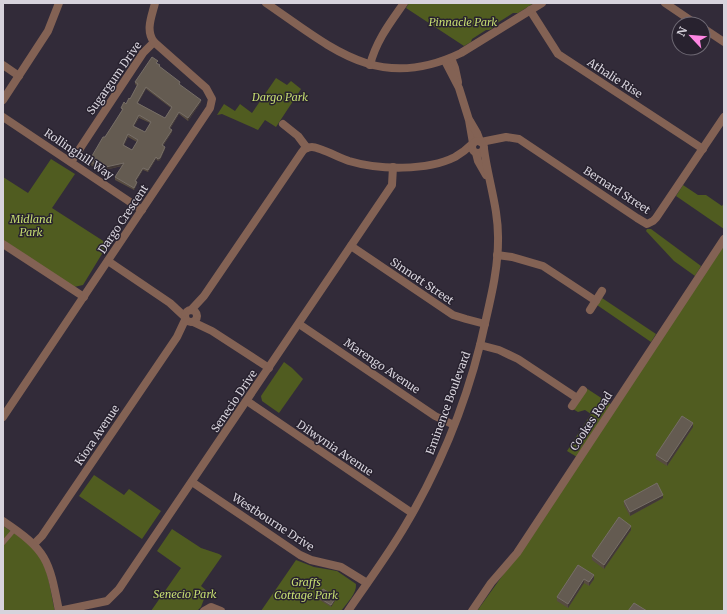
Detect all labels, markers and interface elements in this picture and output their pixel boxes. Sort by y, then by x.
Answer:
park label: Pinnacle Park [429,15,497,29]
north arrow [671,16,711,56]
text: N [674,24,690,39]
street label: Sugargum Drive [84,39,145,117]
street label: Athalie Rise [584,54,645,101]
park label: Dargo Park [251,90,308,104]
street label: Rollinghill Way [42,126,117,183]
street label: Bernard Street [581,163,654,217]
street label: Dargo Crescent [95,181,152,256]
park label: Midland Park [9,212,53,239]
street label: Sinnott Street [388,255,457,308]
street label: Marengo Avenue [341,335,423,397]
street label: Eminence Boulevard [423,349,473,457]
street label: Senecio Drive [208,367,260,435]
street label: Cookes Road [567,389,615,453]
street label: Kiora Avenue [72,402,122,468]
street label: Dilwynia Avenue [294,417,376,479]
street label: Westbourne Drive [228,490,317,554]
park label: Graffs Cottage Park [274,575,338,602]
park label: Senecio Park [153,587,217,601]

